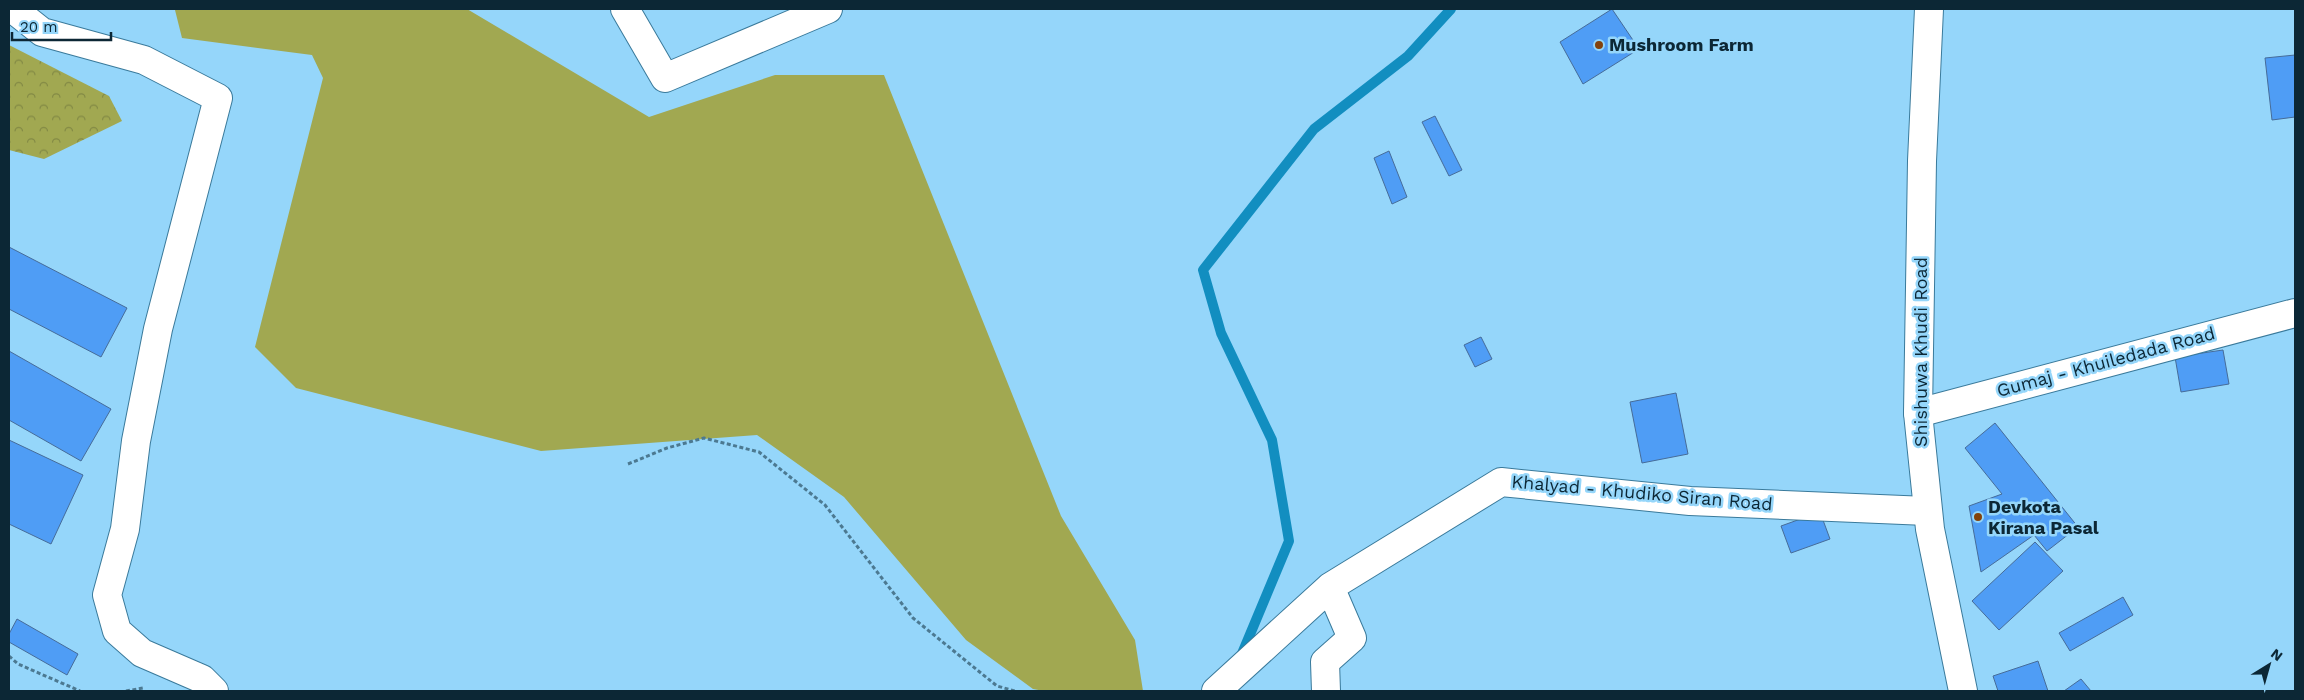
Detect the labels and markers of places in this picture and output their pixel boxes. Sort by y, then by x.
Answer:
place label: Mushroom Farm [1609,34,1754,55]
marker: Mushroom Farm [1593,39,1605,51]
place label: Devkota Kirana Pasal [1988,496,2099,538]
marker: Devkota Kirana Pasal [1972,511,1984,523]

